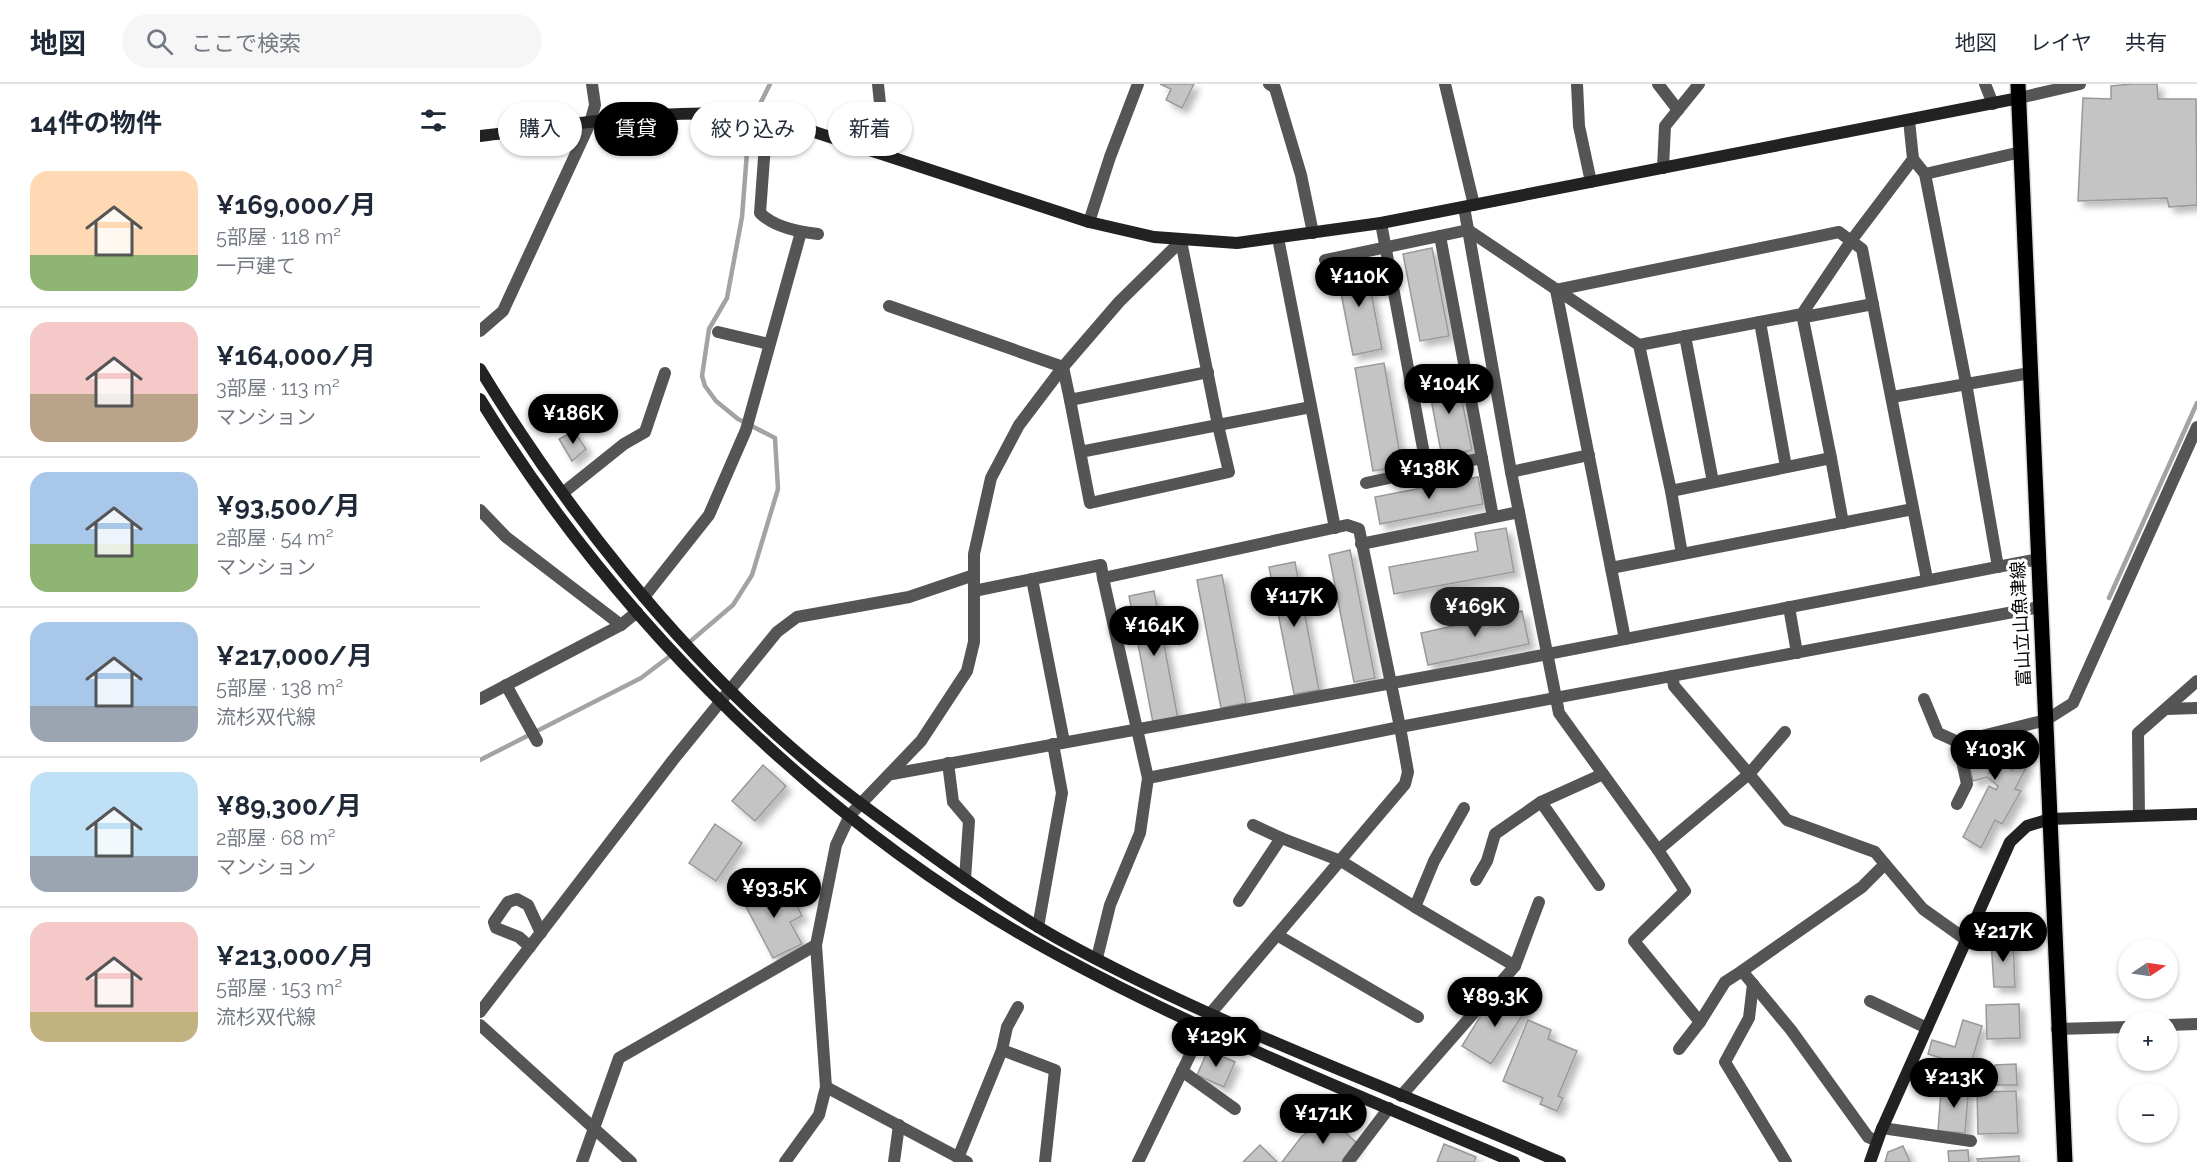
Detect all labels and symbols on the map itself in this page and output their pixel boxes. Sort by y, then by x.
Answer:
pin: ¥110K [1317,257,1401,308]
pin: ¥104K [1407,364,1491,415]
pin: ¥186K [531,394,615,445]
pin: ¥138K [1387,449,1471,500]
street label: 富山立山魚津線 [2007,561,2034,687]
pin: ¥117K [1252,577,1336,628]
pin: ¥169K [1433,587,1517,638]
pin: ¥164K [1112,606,1196,657]
pin: ¥103K [1953,730,2037,781]
pin: ¥93.5K [725,868,823,919]
pin: ¥217K [1961,912,2045,963]
north arrow [2118,939,2178,999]
pin: ¥89.3K [1446,977,1544,1028]
pin: ¥129K [1174,1017,1258,1068]
pin: ¥213K [1912,1058,1996,1109]
pin: ¥171K [1281,1094,1365,1145]

